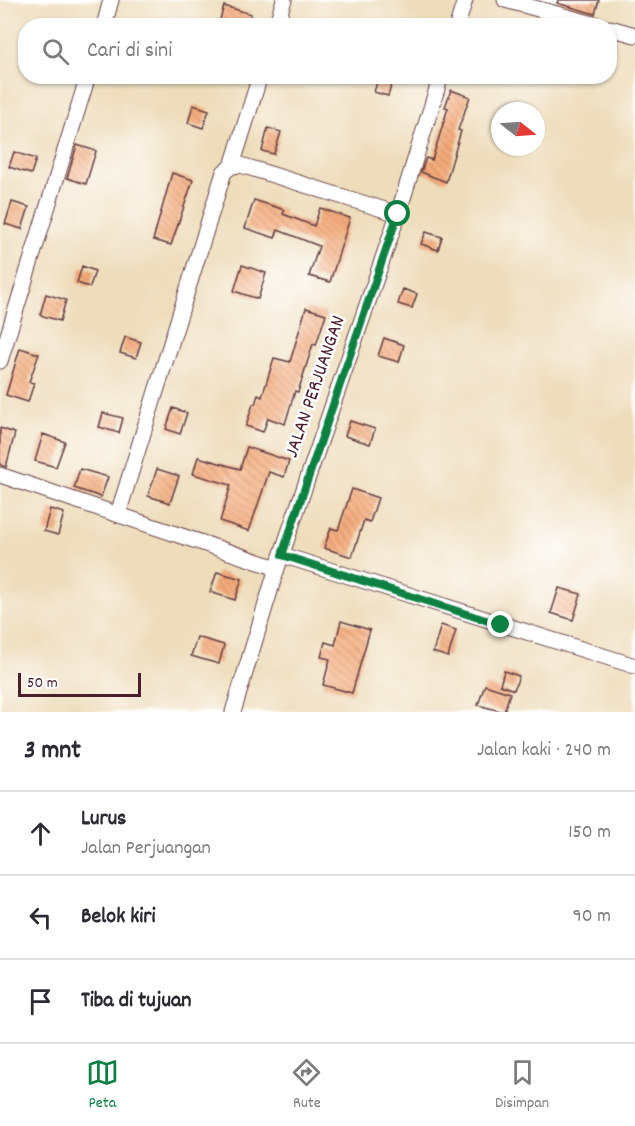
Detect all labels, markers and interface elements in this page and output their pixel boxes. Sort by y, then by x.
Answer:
search box [18,18,617,84]
icon: search [39,35,72,68]
text: Cari di sini [87,36,172,67]
north arrow [491,102,545,156]
route start [384,200,410,226]
street label: JALAN PERJUANGAN [279,312,353,462]
route end [487,611,513,637]
scale bar [18,670,141,698]
text: 50 m [27,672,58,695]
text: 3 mnt [24,733,81,770]
text: Jalan kaki · 240 m [477,737,611,765]
text: Lurus [81,804,126,835]
icon: ahead [24,817,57,850]
text: 150 m [568,819,611,847]
text: Jalan Perjuangan [81,835,211,863]
icon: left [24,901,57,934]
text: Belok kiri [81,902,155,933]
text: 90 m [573,903,611,931]
icon: arrive [24,985,57,1018]
text: Tiba di tujuan [81,986,191,1017]
tab: Peta [86,1056,119,1115]
tab: Rute [290,1056,323,1115]
tab: Disimpan [495,1056,549,1115]

